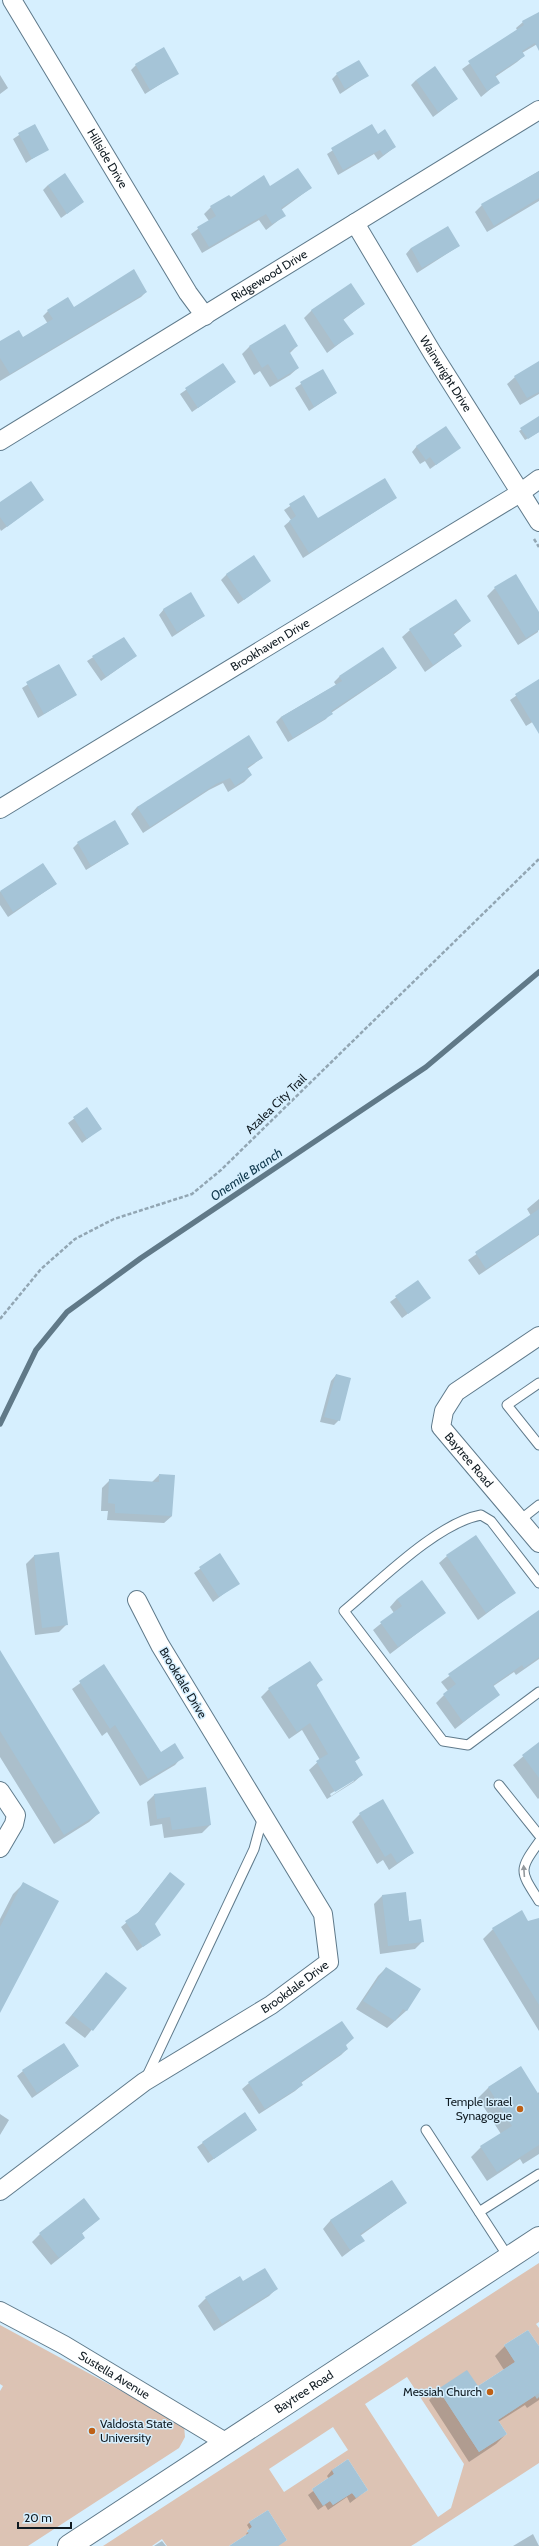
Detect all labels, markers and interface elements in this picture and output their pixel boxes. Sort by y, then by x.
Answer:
street label: Hillside Drive [84,126,131,191]
street label: Ridgewood Drive [228,246,310,304]
street label: Wainwright Drive [417,333,476,414]
street label: Brookhaven Drive [228,615,312,674]
street label: Azalea City Trail [242,1071,310,1137]
water label: Onemile Branch [207,1144,285,1204]
street label: Baytree Road [442,1429,497,1490]
street label: Brookdale Drive [156,1645,210,1721]
one-way arrow [521,1865,528,1877]
street label: Brookdale Drive [258,1957,331,2016]
place label: Temple Israel Synagogue [445,2094,512,2123]
marker: Temple Israel Synagogue [515,2104,525,2114]
street label: Sustella Avenue [76,2348,153,2402]
street label: Baytree Road [271,2367,336,2416]
place label: Messiah Church [403,2384,482,2399]
marker: Messiah Church [485,2387,495,2397]
place label: Valdosta State University [100,2416,173,2445]
marker: Valdosta State University [87,2426,97,2436]
scale bar [18,2504,71,2530]
text: 20 m [24,2510,52,2525]

